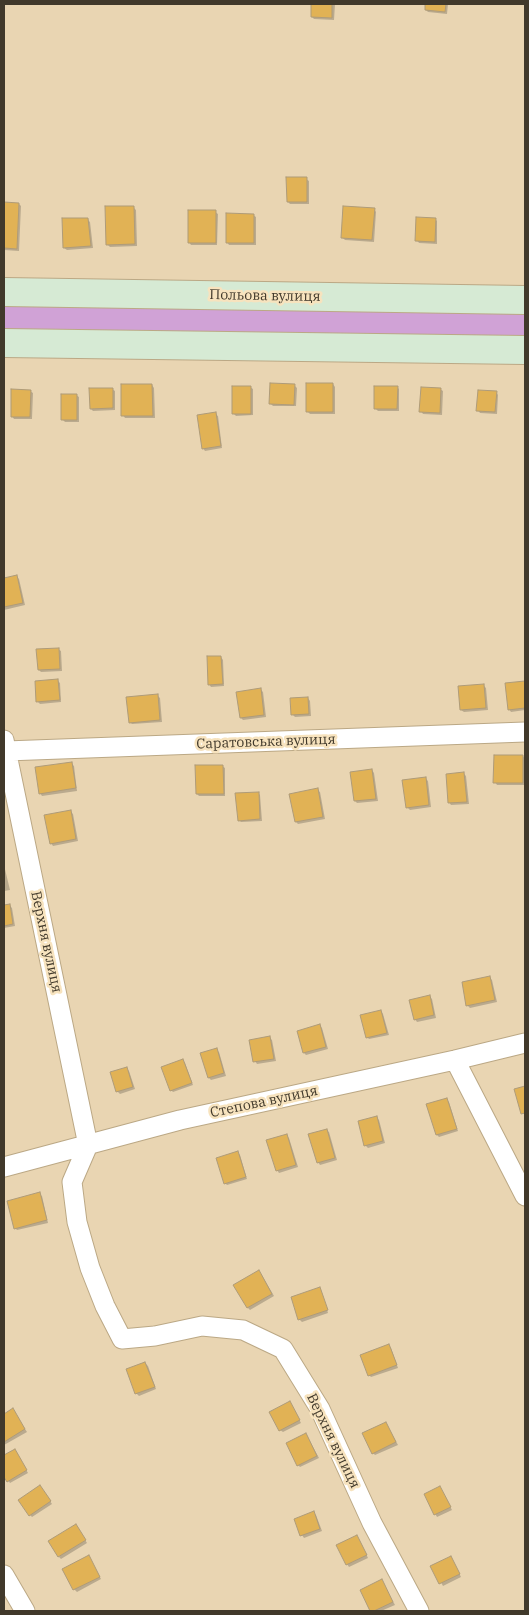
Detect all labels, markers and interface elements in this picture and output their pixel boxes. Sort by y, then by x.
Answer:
street label: Польова вулиця [209,287,321,305]
street label: Саратовська вулиця [196,731,336,753]
street label: Верхня вулиця [27,890,65,994]
street label: Степова вулиця [209,1082,319,1122]
street label: Верхня вулиця [303,1391,363,1491]

